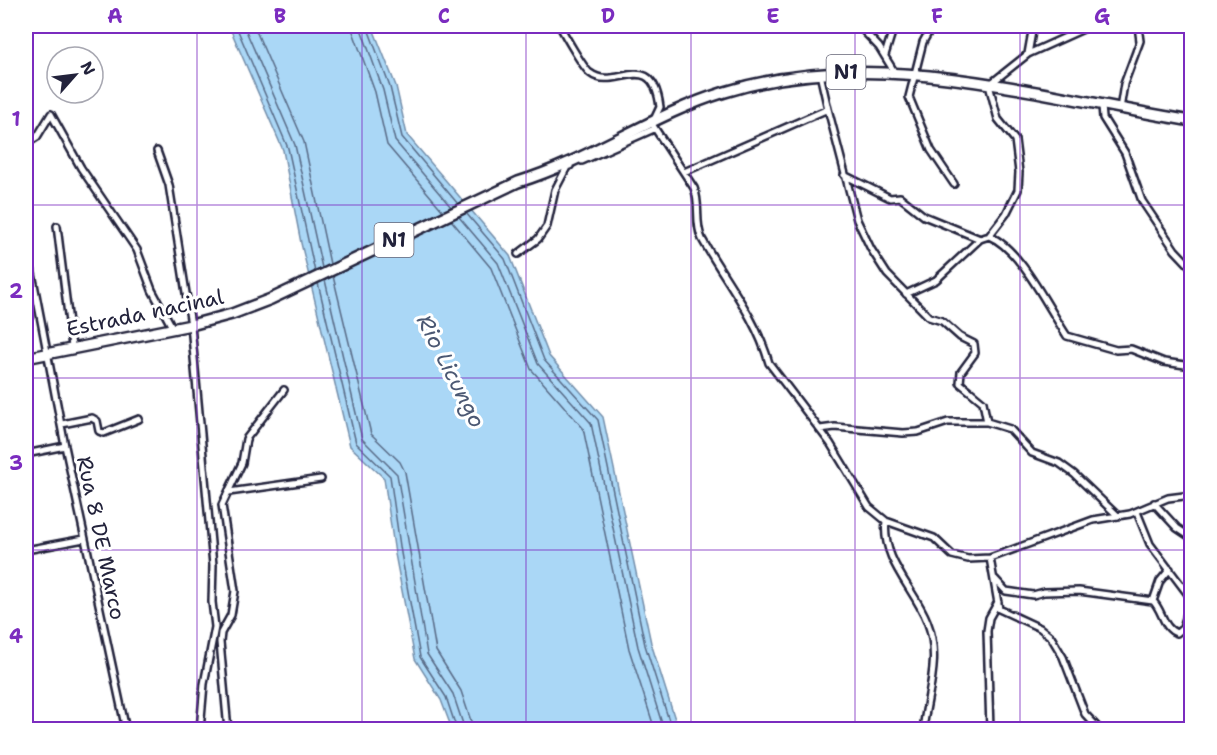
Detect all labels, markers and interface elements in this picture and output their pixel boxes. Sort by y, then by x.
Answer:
text: A [107,3,123,29]
text: B [274,3,286,29]
text: C [438,3,450,29]
text: D [601,3,615,29]
text: E [766,3,780,29]
text: F [931,3,943,29]
text: G [1094,3,1110,29]
north arrow [45,45,105,105]
road number: N1 [826,55,866,89]
text: N [76,58,100,79]
text: 1 [11,106,21,132]
road number: N1 [374,223,414,257]
text: 2 [9,278,23,304]
street label: Estrada nacinal [64,283,227,343]
water label: Rio Licungo [410,309,492,433]
text: 3 [9,450,23,476]
street label: Rua 8 DE Marco [70,454,132,622]
text: 4 [9,623,23,649]

